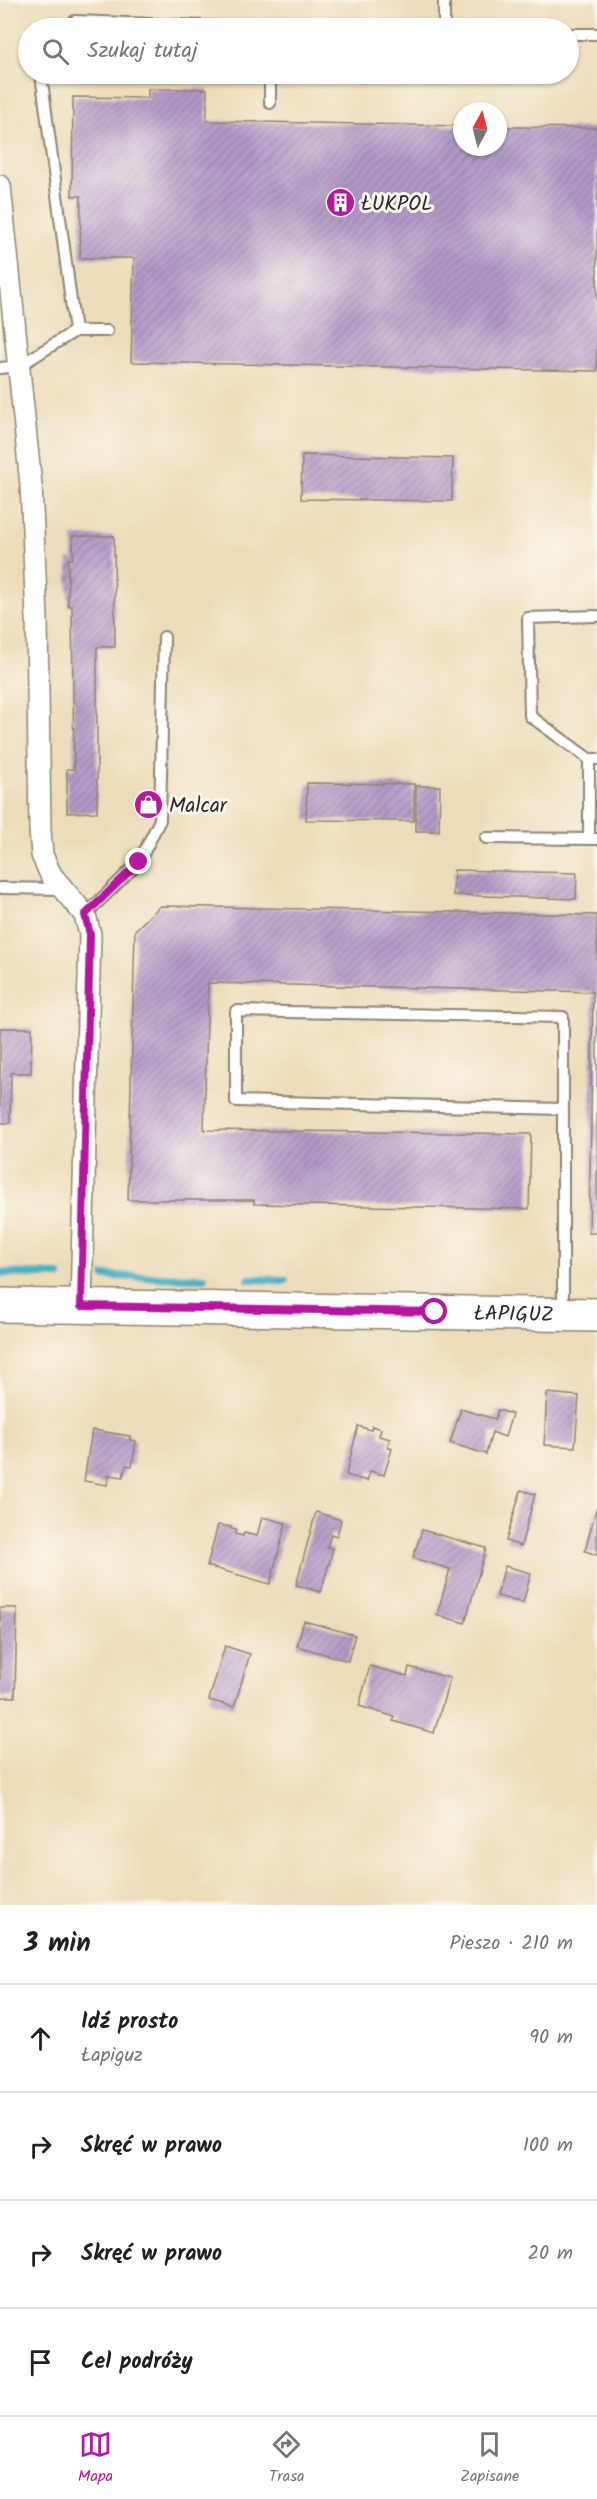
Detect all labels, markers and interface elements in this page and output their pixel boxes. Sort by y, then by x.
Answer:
search box [18,18,579,84]
text: Szukaj tutaj [87,34,198,69]
icon: search [39,35,72,68]
north arrow [453,102,507,156]
building icon: ŁUKPOL [324,187,356,219]
place label: ŁUKPOL [361,188,433,221]
shop icon: Malcar [132,789,164,821]
place label: Malcar [169,790,228,823]
route end [125,848,151,874]
route start [421,1298,447,1324]
street label: ŁAPIGUZ [474,1298,554,1332]
text: 3 min [24,1923,91,1965]
text: Pieszo · 210 m [449,1928,573,1960]
text: Idź prosto [81,2005,178,2040]
icon: ahead [24,2022,57,2055]
text: 90 m [529,2022,573,2054]
text: Łapiguz [81,2040,143,2072]
text: Skręć w prawo [81,2129,222,2164]
icon: right [24,2130,57,2163]
text: 100 m [523,2130,573,2162]
text: Skręć w prawo [81,2237,222,2272]
icon: right [24,2238,57,2271]
text: 20 m [527,2238,573,2270]
text: Cel podróży [81,2345,193,2380]
icon: arrive [24,2346,57,2379]
tab: Mapa [78,2428,113,2489]
tab: Trasa [269,2428,305,2489]
tab: Zapisane [460,2428,519,2489]

